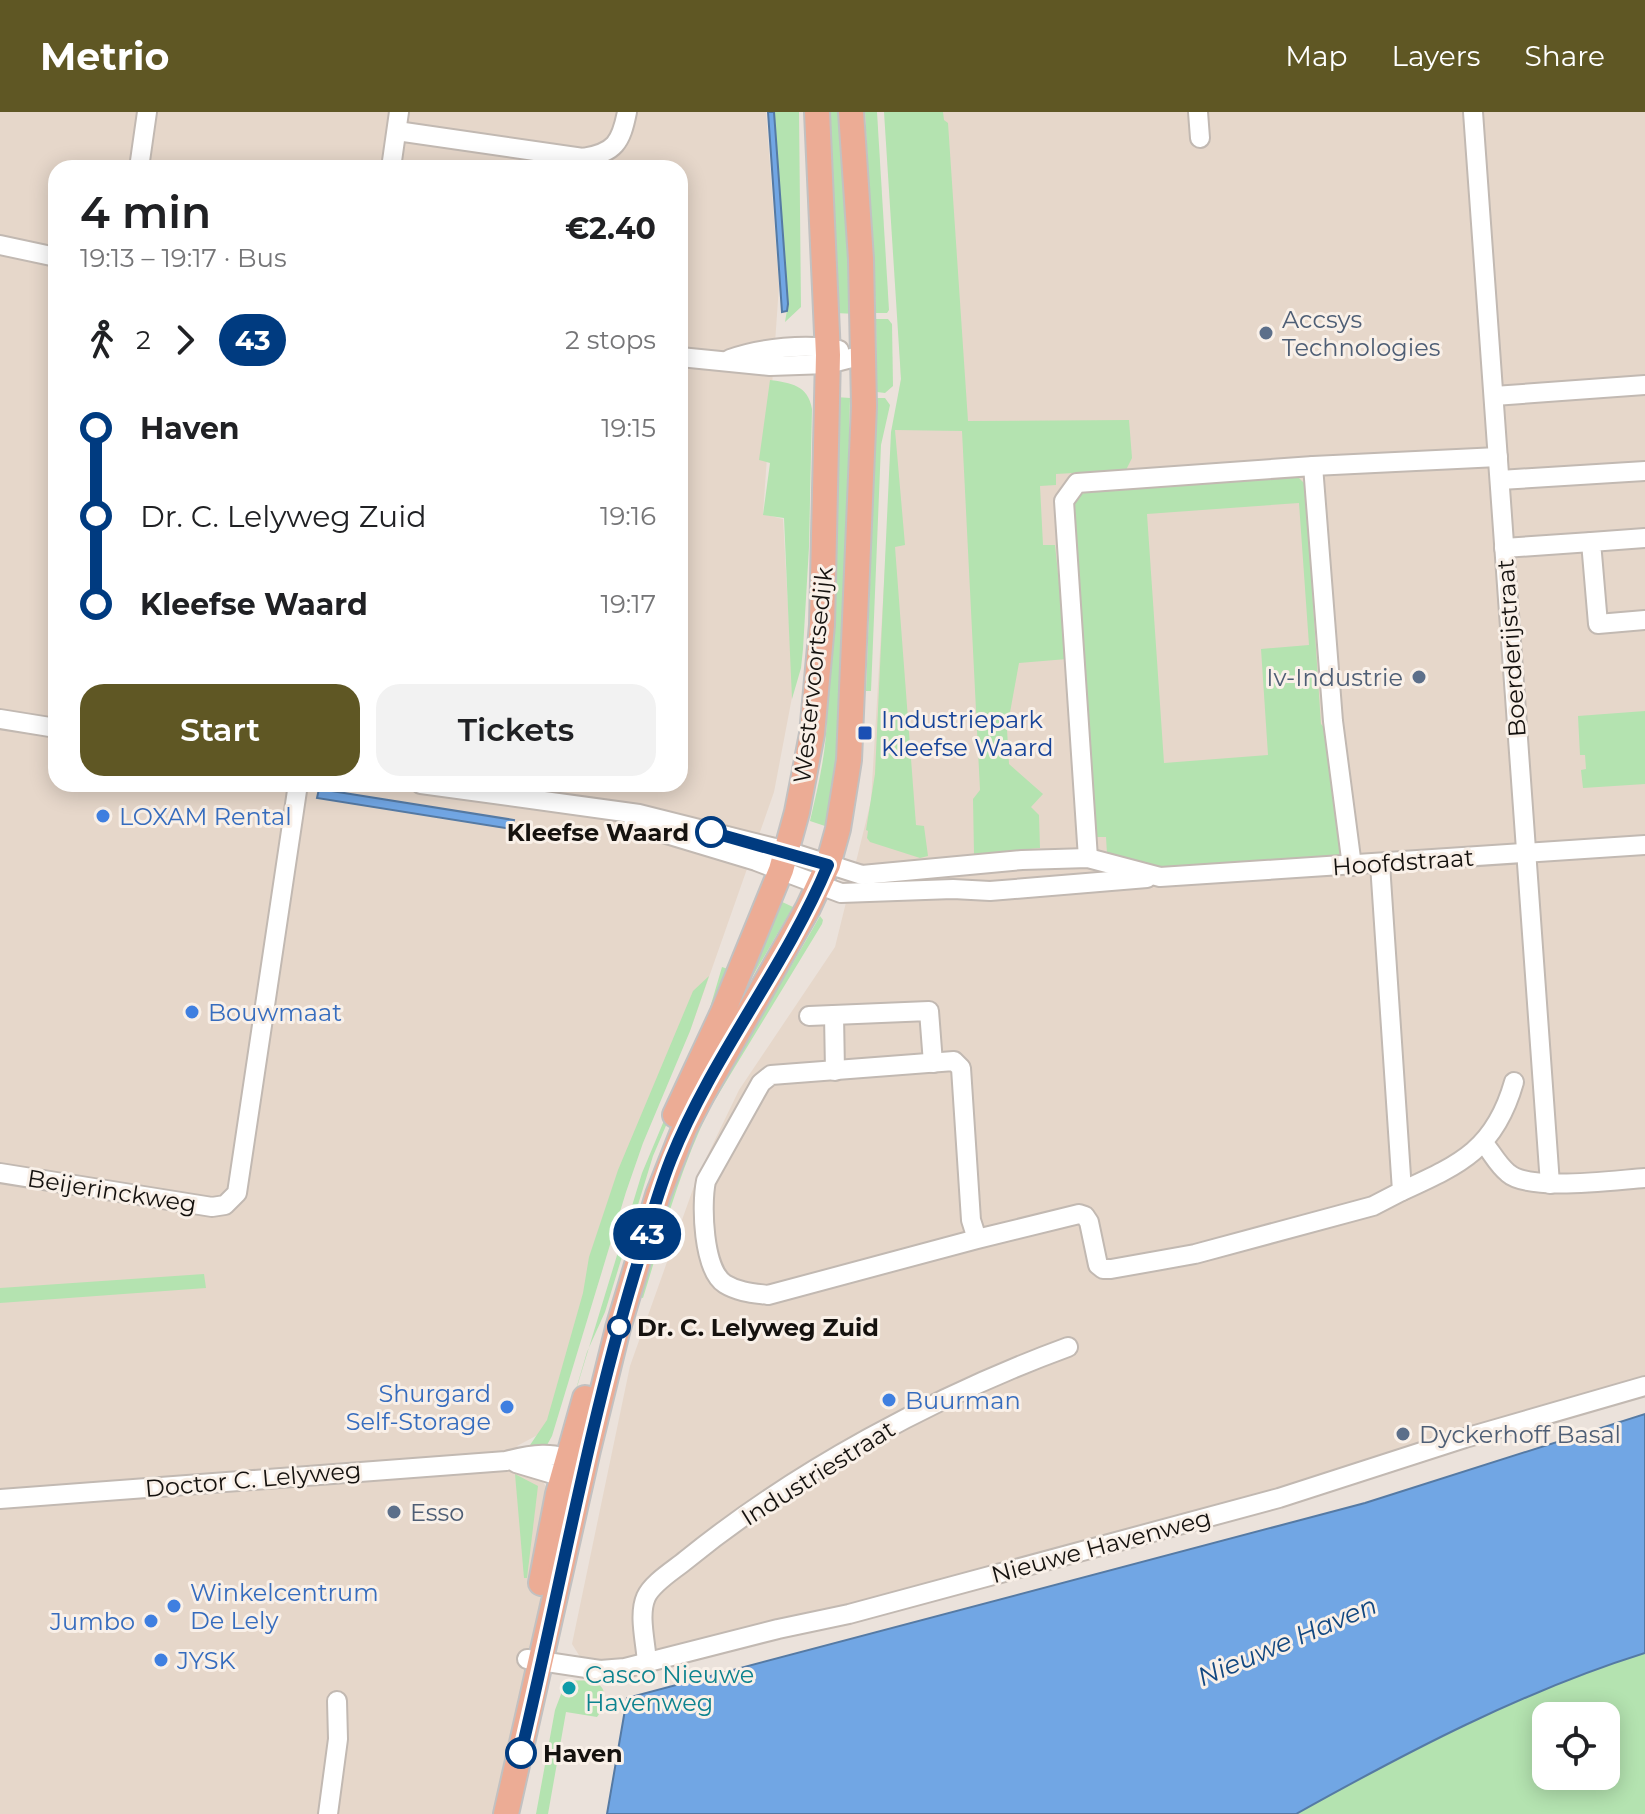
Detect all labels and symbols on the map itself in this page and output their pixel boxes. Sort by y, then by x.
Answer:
place label: Accsys Technologies [1282,305,1440,362]
marker: Accsys Technologies [1257,324,1275,342]
street label: Boerderijstraat [1490,558,1532,738]
street label: Westervoortsedijk [787,565,839,785]
place label: Iv-Industrie [1266,663,1403,692]
marker: Iv-Industrie [1410,668,1428,686]
place label: Industriepark Kleefse Waard [881,705,1053,762]
marker: Industriepark Kleefse Waard [856,724,874,742]
place label: LOXAM Rental [119,802,292,831]
marker: LOXAM Rental [94,807,112,825]
marker: Kleefse Waard [696,817,726,847]
place label: Kleefse Waard [507,818,689,847]
street label: Hoofdstraat [1331,843,1475,881]
place label: Bouwmaat [208,998,342,1027]
marker: Bouwmaat [183,1003,201,1021]
street label: Beijerinckweg [25,1163,199,1219]
line badge: 43 [611,1208,683,1260]
place label: Dr. C. Lelyweg Zuid [637,1313,879,1342]
marker: Dr. C. Lelyweg Zuid [608,1316,630,1338]
place label: Shurgard Self-Storage [346,1379,491,1436]
place label: Buurman [905,1386,1021,1415]
marker: Buurman [880,1391,898,1409]
marker: Shurgard Self-Storage [498,1398,516,1416]
street label: Industriestraat [736,1414,900,1532]
place label: Dyckerhoff Basal [1419,1420,1621,1449]
marker: Dyckerhoff Basal [1394,1425,1412,1443]
street label: Doctor C. Lelyweg [144,1455,362,1503]
place label: Esso [410,1498,464,1527]
marker: Esso [385,1503,403,1521]
street label: Nieuwe Havenweg [988,1503,1214,1589]
place label: Winkelcentrum De Lely [190,1578,379,1635]
water label: Nieuwe Haven [1192,1589,1382,1693]
marker: Winkelcentrum De Lely [165,1597,183,1615]
place label: Jumbo [49,1607,135,1636]
marker: Jumbo [142,1612,160,1630]
place label: JYSK [176,1646,236,1675]
marker: JYSK [152,1651,170,1669]
place label: Casco Nieuwe Havenweg [585,1660,754,1717]
marker: Casco Nieuwe Havenweg [560,1679,578,1697]
marker: Haven [506,1738,536,1768]
place label: Haven [543,1739,623,1768]

